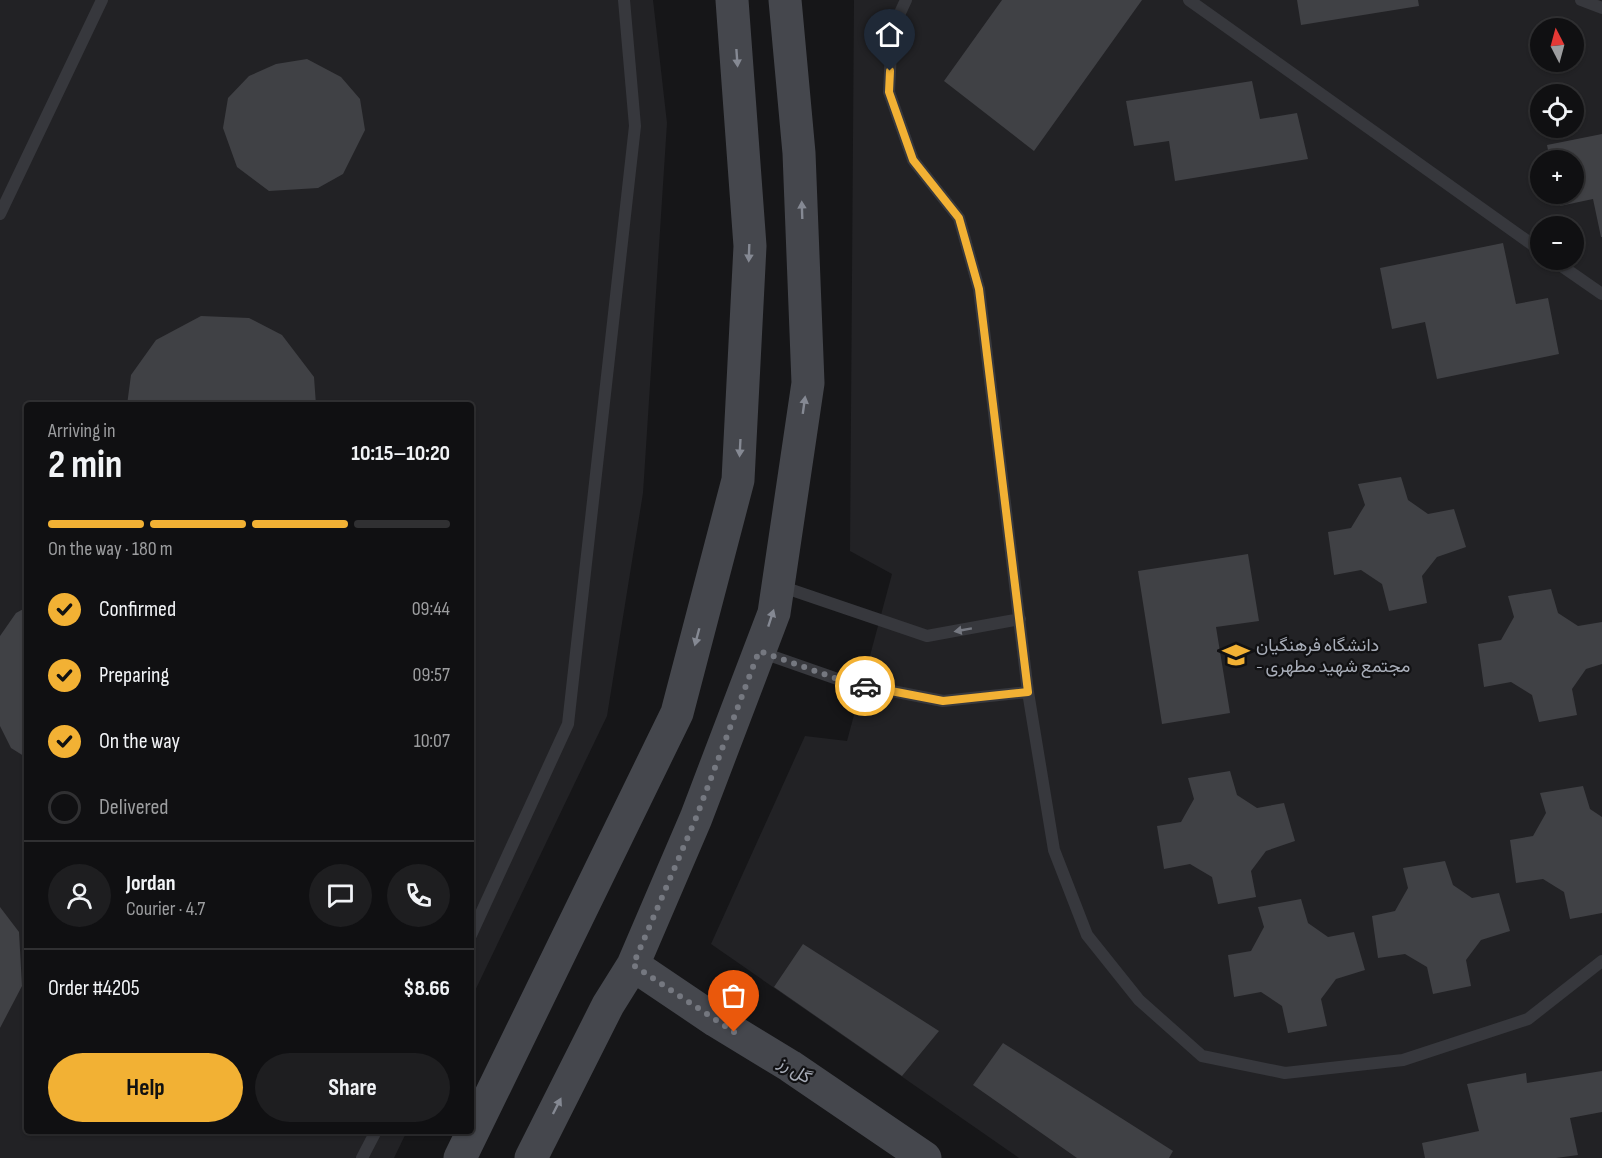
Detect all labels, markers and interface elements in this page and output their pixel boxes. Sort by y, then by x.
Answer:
pin [864,9,915,71]
icon: home [873,18,906,51]
north arrow [1530,18,1584,72]
map controls [1530,18,1584,270]
one-way arrow [732,49,741,68]
button: locate [1530,84,1584,138]
button: + [1530,150,1584,204]
one-way arrow [797,201,806,220]
button: − [1530,216,1584,270]
one-way arrow [744,243,754,262]
one-way arrow [800,395,809,414]
text: Arriving in [48,419,116,443]
one-way arrow [735,438,744,457]
text: 10:15–10:20 [351,440,450,467]
text: 2 min [48,442,122,489]
text: On the way · 180 m [48,537,173,561]
icon: check [48,593,81,626]
text: Confirmed [99,596,176,623]
text: 09:44 [412,597,450,621]
one-way arrow [767,609,777,627]
one-way arrow [953,625,972,634]
one-way arrow [692,628,701,646]
place label: دانشگاه فرهنگیان - مجتمع شهید مطهری [1256,635,1410,678]
school or university icon: دانشگاه فرهنگیان - مجتمع شهید مطهری [1221,640,1251,670]
courier [835,656,895,716]
icon: check [48,659,81,692]
text: Preparing [99,662,169,689]
text: 09:57 [413,663,450,687]
icon: car [849,670,882,703]
icon: check [48,725,81,758]
text: On the way [99,728,180,755]
text: 10:07 [414,729,450,753]
text: Delivered [99,794,168,821]
button: person [48,864,111,927]
button: chat [309,864,372,927]
button: phone [387,864,450,927]
text: Jordan [126,870,175,897]
text: Courier · 4.7 [126,897,205,921]
pin [708,970,759,1032]
text: Order #4205 [48,975,140,1002]
text: $8.66 [403,975,450,1002]
icon: bag [717,979,750,1012]
street label: گل رز [774,1051,815,1088]
button: Help [48,1053,243,1122]
button: Share [255,1053,450,1122]
one-way arrow [553,1097,562,1114]

